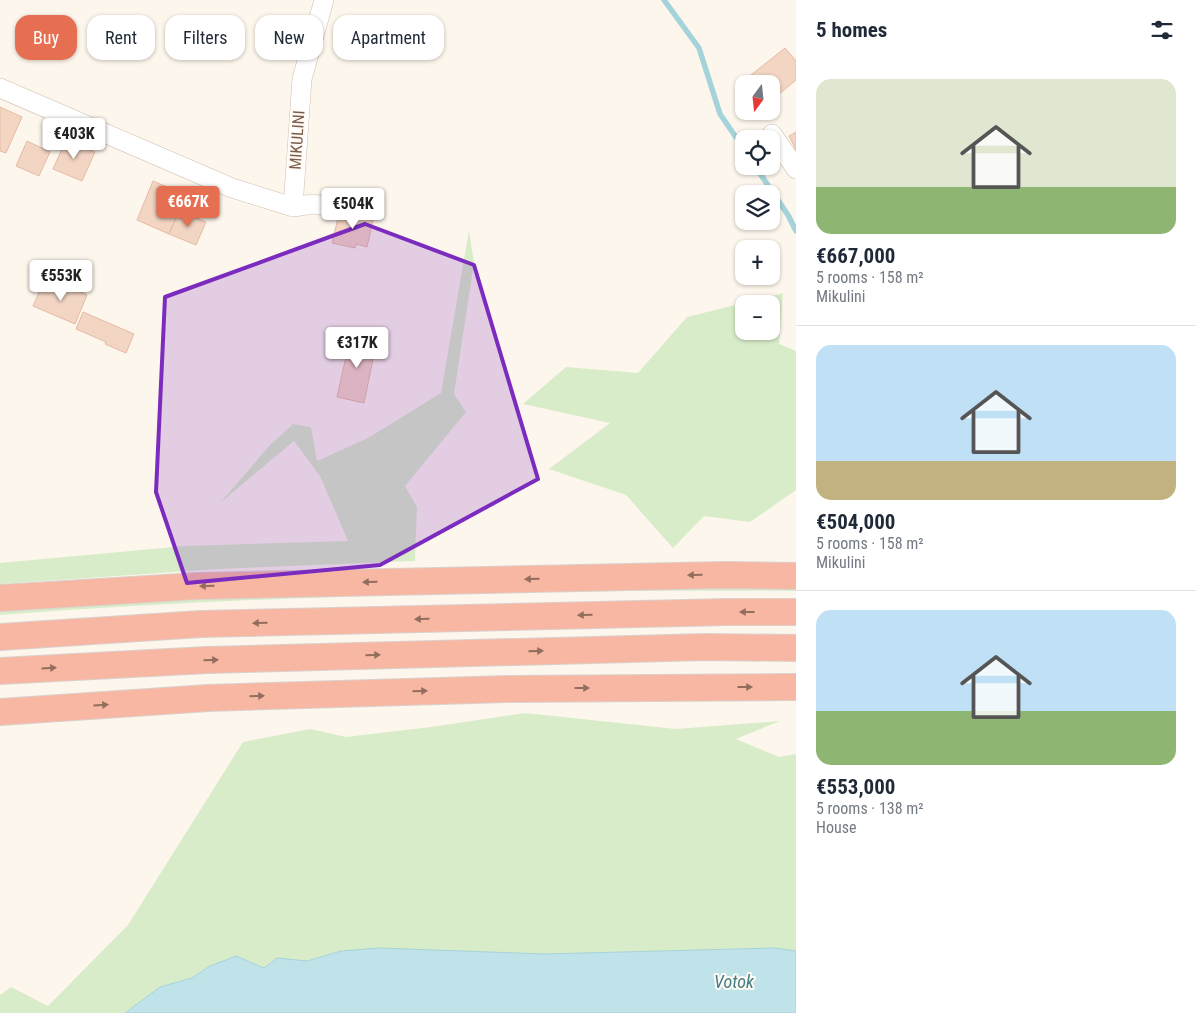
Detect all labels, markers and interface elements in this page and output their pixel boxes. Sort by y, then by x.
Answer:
chip: Buy [15,15,77,60]
chip: Rent [87,15,155,60]
chip: Filters [165,15,245,60]
chip: New [255,15,323,60]
chip: Apartment [333,15,444,60]
icon: filters [1148,16,1176,44]
text: 5 homes [816,18,887,42]
north arrow [735,75,780,120]
map controls [735,75,780,340]
street label: MIKULINI [285,110,309,170]
icon: home [951,112,1041,202]
pin: €403K [39,118,109,160]
text: €403K [53,124,95,143]
button: locate [735,130,780,175]
button: layers [735,185,780,230]
pin: €667K [153,186,223,228]
pin: €504K [318,188,388,230]
text: €667K [167,192,209,211]
text: €504K [332,194,374,213]
button: + [735,240,780,285]
text: €667,000 [816,244,895,268]
pin: €553K [26,260,96,302]
text: €553K [40,266,82,285]
text: 5 rooms · 158 m² [816,268,924,287]
text: Mikulini [816,287,865,306]
button: − [735,295,780,340]
pin: €317K [322,326,392,369]
text: €317K [336,333,378,352]
icon: home [951,377,1041,467]
text: €504,000 [816,510,895,534]
text: 5 rooms · 158 m² [816,534,924,553]
text: Mikulini [816,553,865,572]
one-way arrow [687,571,703,579]
one-way arrow [524,575,540,583]
one-way arrow [362,578,378,586]
one-way arrow [199,582,215,590]
one-way arrow [739,608,755,616]
one-way arrow [577,611,593,619]
one-way arrow [414,615,430,623]
one-way arrow [252,619,268,627]
icon: home [951,642,1041,732]
one-way arrow [528,647,544,655]
one-way arrow [366,651,382,659]
one-way arrow [203,655,219,663]
one-way arrow [41,664,57,672]
one-way arrow [737,683,753,691]
one-way arrow [574,684,590,692]
one-way arrow [412,687,428,695]
one-way arrow [249,692,265,700]
one-way arrow [93,701,109,709]
text: €553,000 [816,775,895,799]
text: 5 rooms · 138 m² [816,799,924,818]
text: House [816,818,856,837]
water label: Votok [714,971,755,992]

